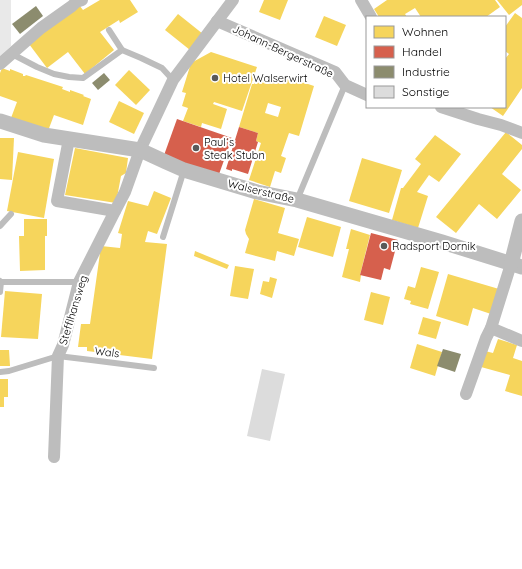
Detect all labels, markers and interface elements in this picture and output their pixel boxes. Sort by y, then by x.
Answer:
legend [366,16,506,108]
street label: Johann-Bergerstraße [230,21,336,81]
text: Wohnen [402,24,448,39]
text: Handel [402,44,442,59]
text: Industrie [402,64,450,79]
place label: Hotel Walserwirt [223,71,308,85]
marker: Hotel Walserwirt [210,73,220,83]
text: Sonstige [402,84,449,99]
place label: Paul´s Steak Stubn [204,135,265,162]
marker: Paul´s Steak Stubn [191,143,201,153]
street label: Walserstraße [226,176,296,206]
place label: Radsport Dornik [392,239,476,253]
marker: Radsport Dornik [379,241,389,251]
street label: Stefflhansweg [56,273,90,347]
street label: Wals [94,344,120,360]

